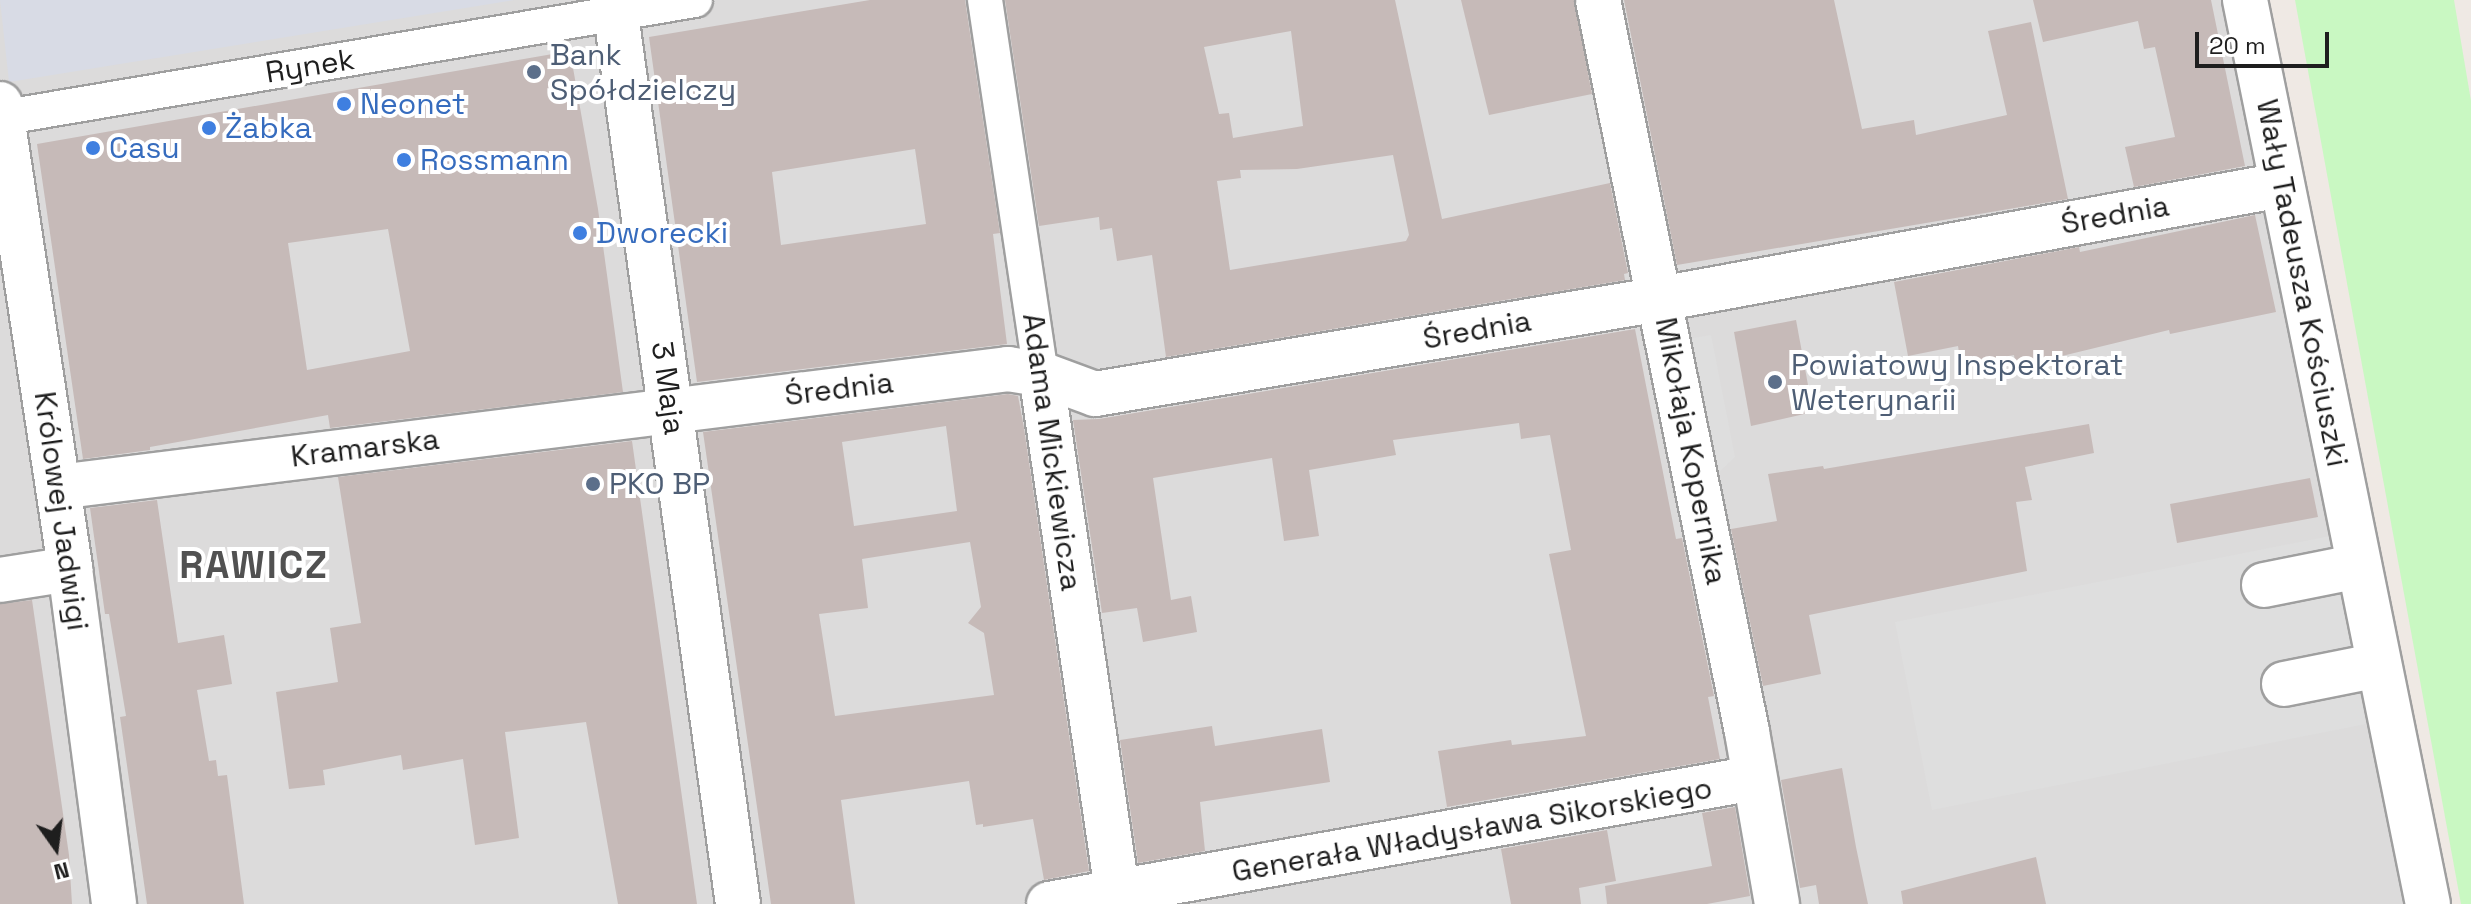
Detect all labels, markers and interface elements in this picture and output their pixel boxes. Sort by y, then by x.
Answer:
scale bar [2199,16,2333,66]
text: 20 m [2209,30,2266,61]
place label: Bank Spółdzielczy [550,37,736,108]
street label: Rynek [263,41,357,91]
marker: Bank Spółdzielczy [525,63,543,81]
place label: Neonet [360,86,466,122]
marker: Neonet [335,95,353,113]
street label: Wały Tadeusza Kościuszki [2249,96,2355,470]
place label: Żabka [225,110,312,146]
marker: Żabka [200,119,218,137]
place label: Casu [109,130,180,166]
marker: Casu [84,139,102,157]
place label: Rossmann [420,142,569,178]
marker: Rossmann [395,151,413,169]
street label: Średnia [2058,188,2172,242]
place label: Dworecki [596,215,728,251]
marker: Dworecki [571,224,589,242]
street label: Średnia [1420,303,1534,357]
street label: Adama Mickiewicza [1015,311,1089,593]
street label: Mikołaja Kopernika [1647,314,1735,588]
street label: 3 Maja [644,339,692,437]
place label: Powiatowy Inspektorat Weterynarii [1791,347,2124,418]
street label: Średnia [783,364,895,414]
marker: Powiatowy Inspektorat Weterynarii [1766,373,1784,391]
street label: Królowej Jadwigi [26,389,96,633]
street label: Kramarska [289,421,441,475]
place label: PKO BP [609,466,710,502]
marker: PKO BP [584,475,602,493]
district label: RAWICZ [179,543,329,589]
street label: Generała Władysława Sikorskiego [1229,770,1715,890]
north arrow [16,808,96,888]
text: N [51,856,72,887]

